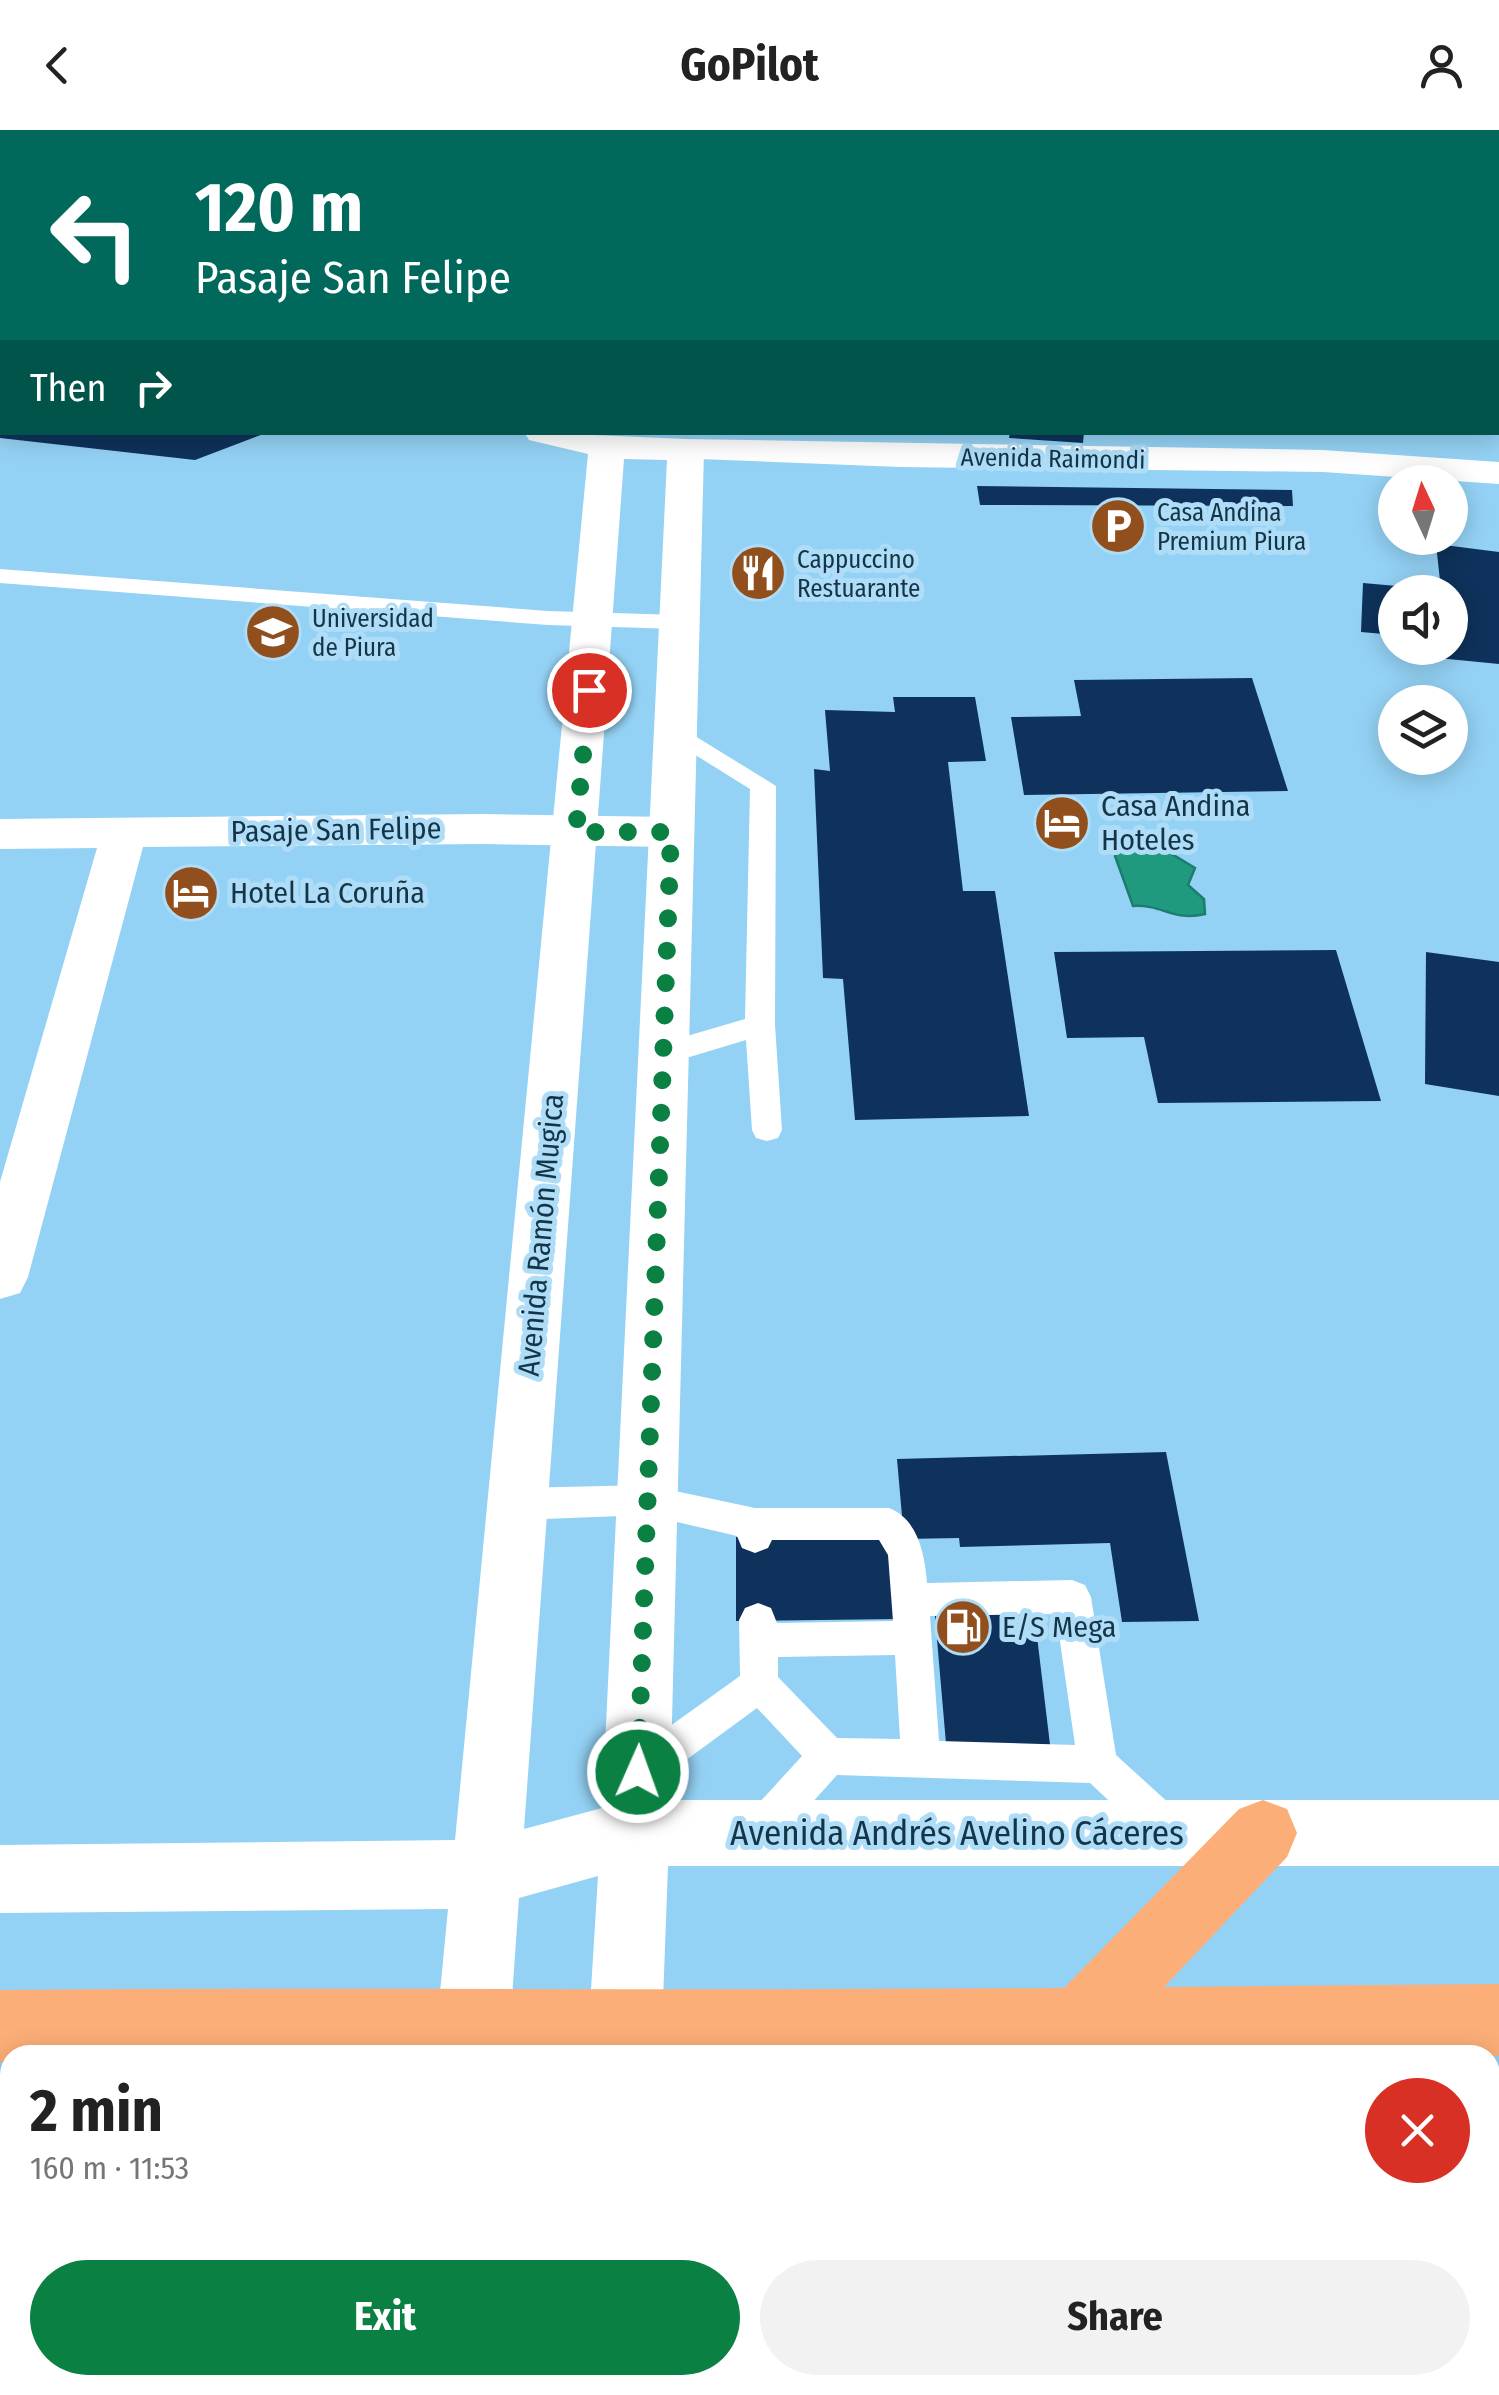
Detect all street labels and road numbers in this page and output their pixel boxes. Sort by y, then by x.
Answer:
street label: Avenida Raimondi [960,442,1146,476]
street label: Pasaje San Felipe [230,810,442,850]
street label: Avenida Ramón Mugica [511,1092,571,1378]
street label: Avenida Andrés Avelino Cáceres [730,1812,1184,1854]

